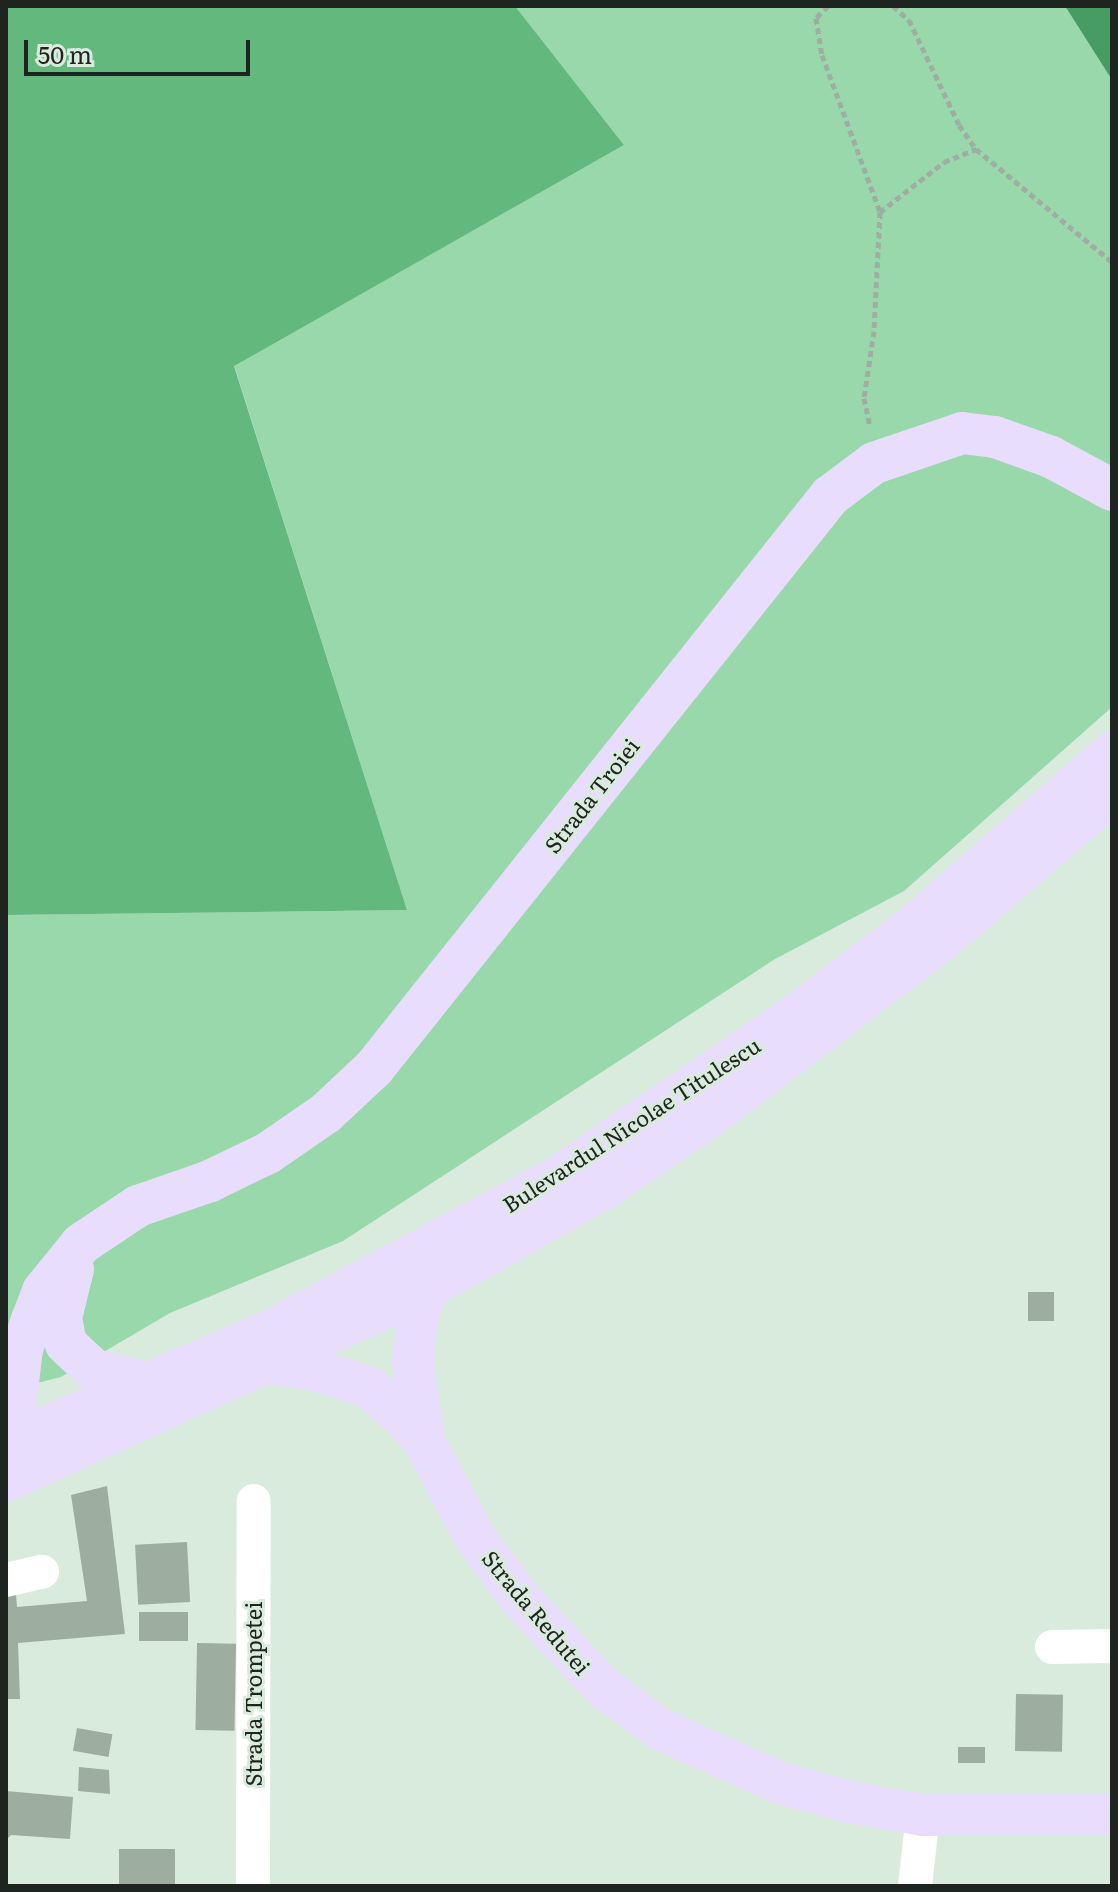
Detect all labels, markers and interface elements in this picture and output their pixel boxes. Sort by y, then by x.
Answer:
scale bar [28,24,254,74]
text: 50 m [38,36,92,71]
street label: Strada Troiei [538,732,644,858]
street label: Bulevardul Nicolae Titulescu [497,1031,765,1217]
street label: Strada Redutei [477,1545,597,1679]
street label: Strada Trompetei [240,1601,266,1787]

